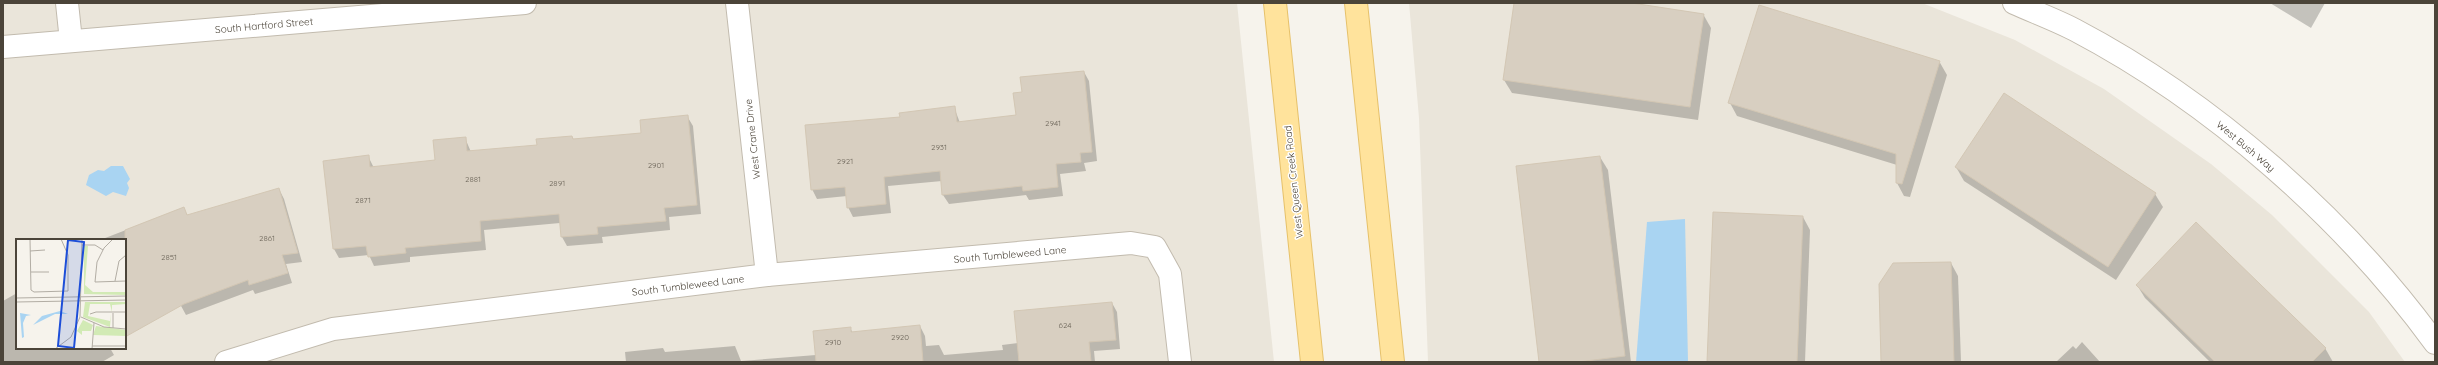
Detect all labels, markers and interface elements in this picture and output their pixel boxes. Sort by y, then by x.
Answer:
street label: South Hartford Street [214,15,314,36]
street label: West Crane Drive [742,98,763,180]
house number: 2941 [1045,118,1061,128]
street label: West Bush Way [2214,118,2278,175]
street label: West Queen Creek Road [1281,125,1306,239]
house number: 2931 [931,142,947,152]
house number: 2921 [837,156,853,166]
house number: 2901 [648,160,664,170]
house number: 2881 [465,174,481,184]
house number: 2891 [549,178,565,188]
house number: 2871 [355,195,371,205]
house number: 2861 [259,233,275,243]
inset map [16,239,126,349]
street label: South Tumbleweed Lane [953,243,1067,266]
house number: 2851 [161,252,177,262]
street label: South Tumbleweed Lane [631,272,745,299]
house number: 624 [1059,320,1071,330]
house number: 2920 [891,332,909,342]
house number: 2910 [825,337,842,347]

